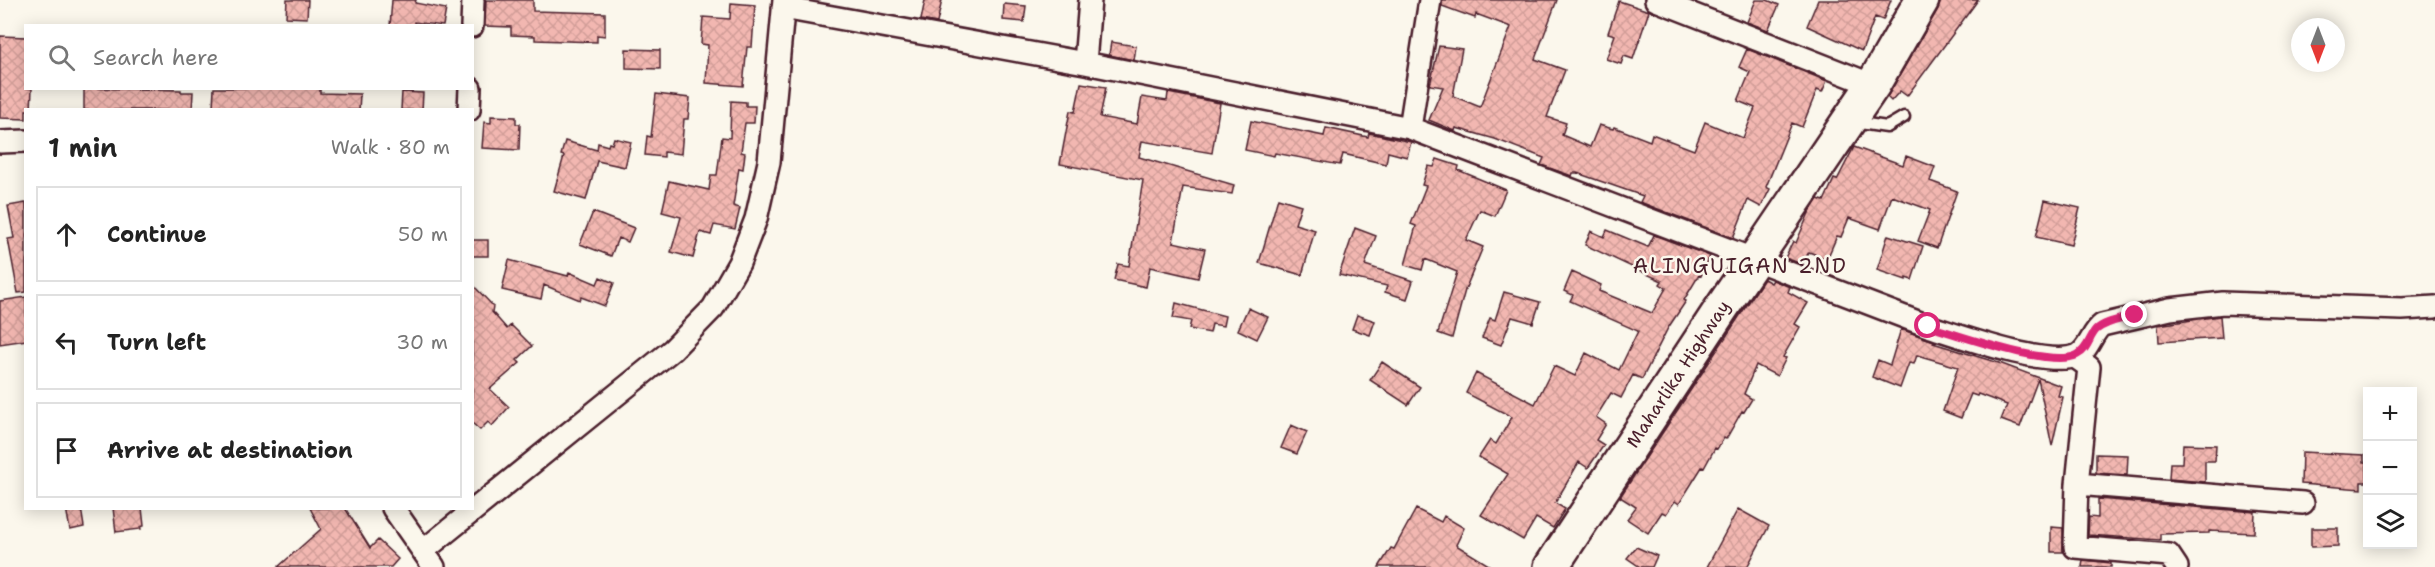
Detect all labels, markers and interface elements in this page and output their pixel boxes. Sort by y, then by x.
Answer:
north arrow [2291,18,2345,72]
search box [24,24,474,90]
icon: search [45,41,78,74]
text: Search here [93,43,219,72]
text: 1 min [48,130,117,165]
text: Walk · 80 m [331,134,450,160]
icon: ahead [50,218,83,251]
text: Continue [107,220,207,249]
text: 50 m [398,221,448,247]
district label: ALINGUIGAN 2ND [1633,252,1847,280]
street label: Maharlika Highway [1621,296,1735,452]
route end [2121,301,2147,327]
route start [1914,312,1940,338]
icon: left [50,326,83,359]
text: Turn left [107,328,206,357]
text: 30 m [396,329,448,355]
map controls [2363,387,2417,549]
button: + [2363,387,2417,441]
icon: arrive [50,434,83,467]
text: Arrive at destination [107,436,353,465]
button: − [2363,441,2417,495]
button: layers [2363,495,2417,549]

